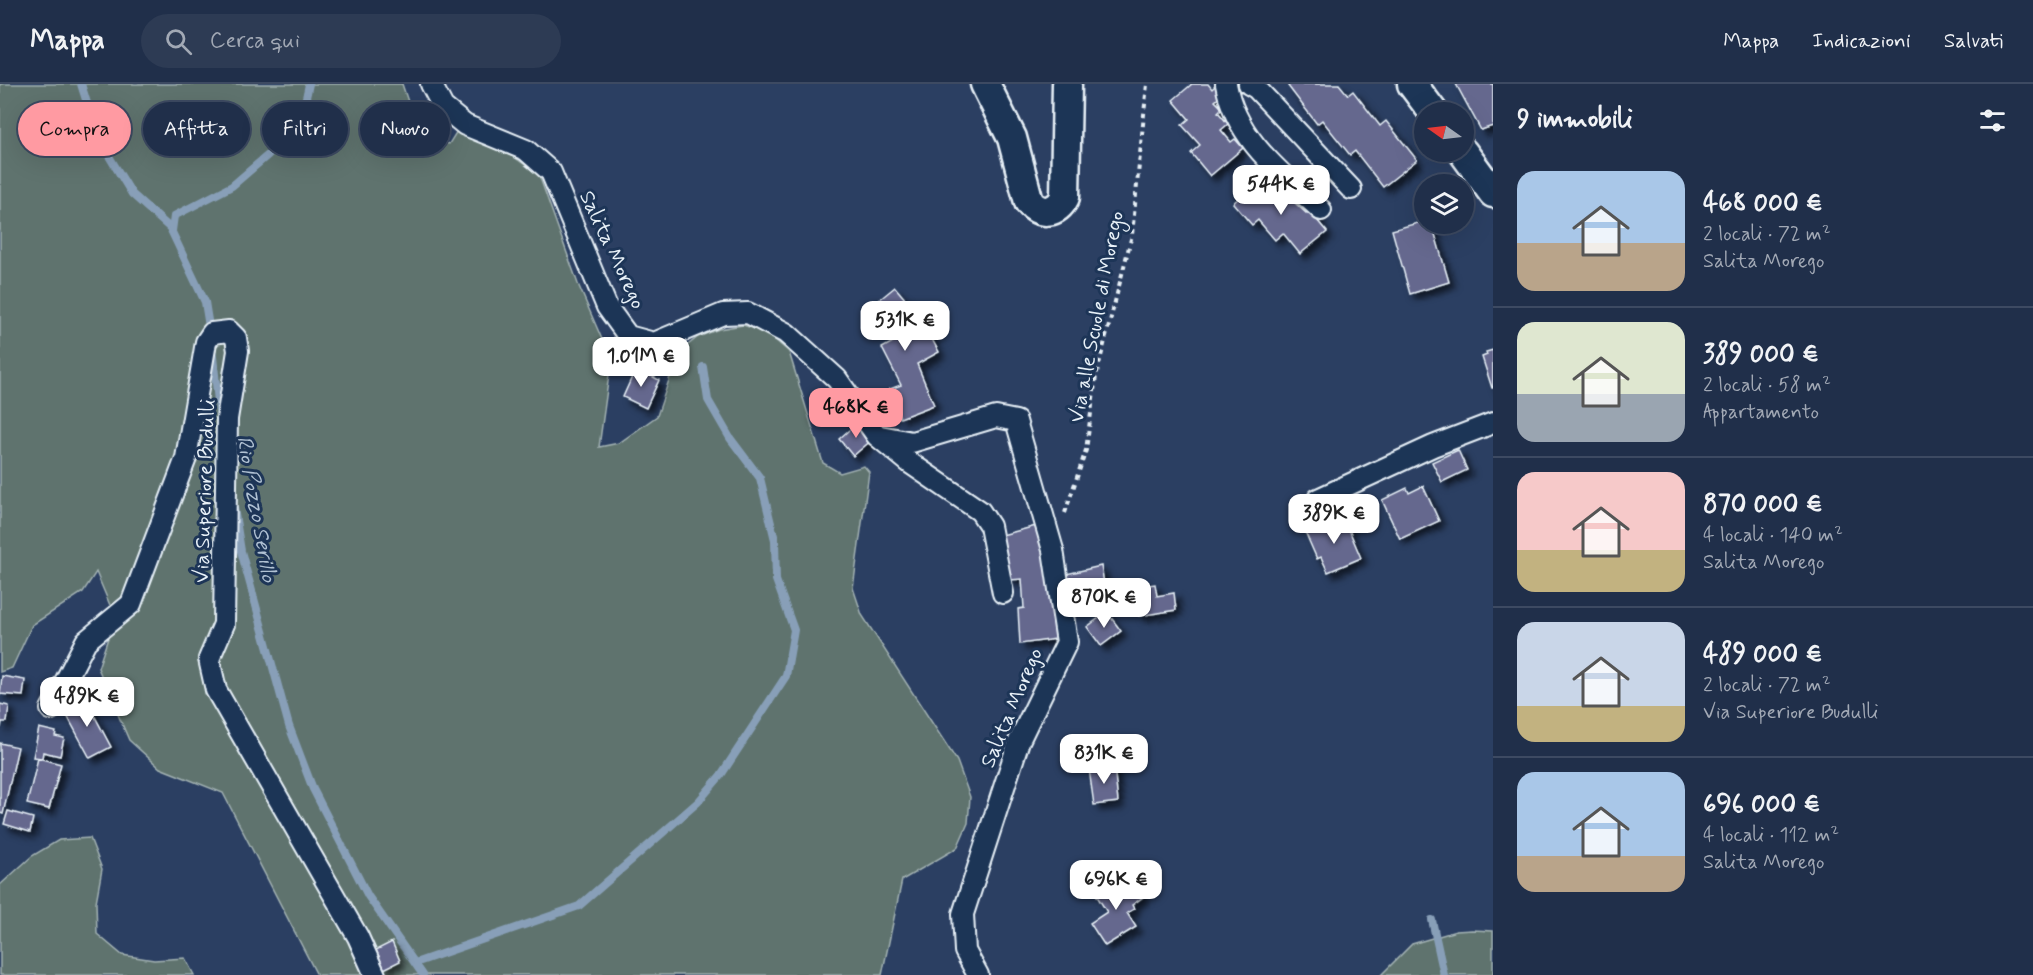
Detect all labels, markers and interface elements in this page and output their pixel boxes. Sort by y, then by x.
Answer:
search box [141,14,561,68]
text: Mappa [30,23,105,60]
icon: search [162,25,195,58]
text: Cerca qui [210,27,300,55]
text: Mappa [1723,27,1779,55]
text: Indicazioni [1812,27,1911,55]
text: Salvati [1944,27,2003,55]
chip: Compra [18,102,131,156]
chip: Affitta [143,102,250,156]
chip: Filtri [262,102,348,156]
chip: Nuovo [360,102,450,156]
north arrow [1414,102,1474,162]
map controls [1414,102,1474,234]
text: 9 immobili [1517,103,1633,137]
icon: filters [1976,104,2009,137]
pin: 544K € [1232,165,1330,216]
text: 544K € [1247,171,1315,198]
button: layers [1414,174,1474,234]
street label: Salita Morego [572,186,652,314]
text: 468 000 € [1703,187,1823,221]
icon: home [1565,195,1637,267]
street label: Via alle Scuole di Morego [1063,209,1132,425]
text: 2 locali · 72 m² [1703,221,1831,248]
text: Salita Morego [1703,248,1825,275]
pin: 531K € [856,301,954,352]
text: 531K € [875,307,935,334]
pin: 1.01M € [586,337,696,388]
text: 389 000 € [1703,338,1819,372]
text: 1.01M € [607,343,675,370]
icon: home [1565,346,1637,418]
text: 2 locali · 58 m² [1703,372,1831,399]
pin: 468K € [807,388,905,439]
text: 468K € [823,394,889,421]
street label: Via Superiore Budulli [188,398,222,584]
text: Appartamento [1703,399,1819,426]
water label: Rio Pozzo Serillo [229,434,283,585]
text: 870 000 € [1703,488,1823,522]
pin: 389K € [1285,494,1383,545]
icon: home [1565,496,1637,568]
text: 389K € [1302,500,1366,527]
text: 4 locali · 140 m² [1703,522,1843,549]
text: Salita Morego [1703,549,1825,576]
pin: 870K € [1055,578,1153,629]
text: 870K € [1071,584,1137,611]
text: 489 000 € [1703,638,1822,672]
street label: Salita Morego [974,644,1050,772]
icon: home [1565,646,1637,718]
text: 2 locali · 72 m² [1703,672,1831,699]
pin: 489K € [38,677,136,728]
text: 489K € [54,683,120,710]
text: Via Superiore Budulli [1703,699,1878,726]
pin: 831K € [1055,734,1153,785]
text: 831K € [1074,740,1134,767]
text: 696 000 € [1703,788,1820,822]
icon: home [1565,796,1637,868]
text: 4 locali · 112 m² [1703,822,1839,849]
text: Salita Morego [1703,849,1825,876]
pin: 696K € [1067,860,1165,911]
text: 696K € [1084,866,1148,893]

